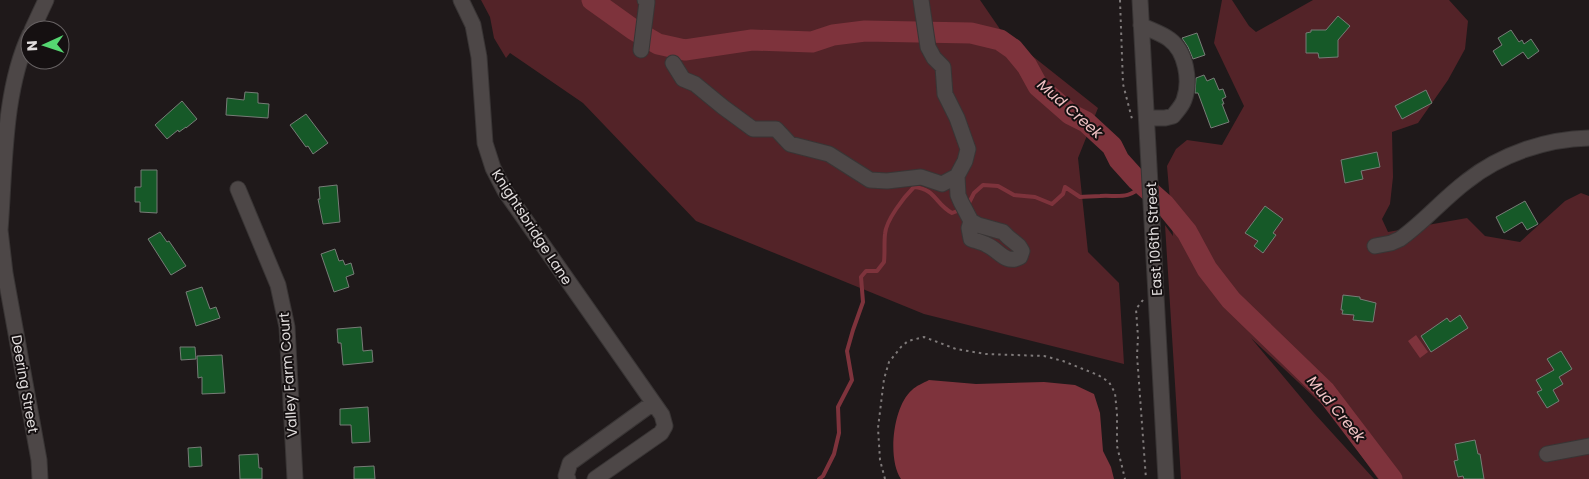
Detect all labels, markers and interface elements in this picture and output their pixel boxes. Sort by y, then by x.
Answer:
north arrow [20,20,70,70]
text: N [22,40,42,51]
water label: Mud Creek [1033,74,1109,144]
street label: Knightsbridge Lane [487,165,577,289]
street label: East 106th Street [1141,182,1167,296]
street label: Valley Farm Court [274,312,302,438]
street label: Deering Street [7,333,43,435]
water label: Mud Creek [1302,371,1371,447]

